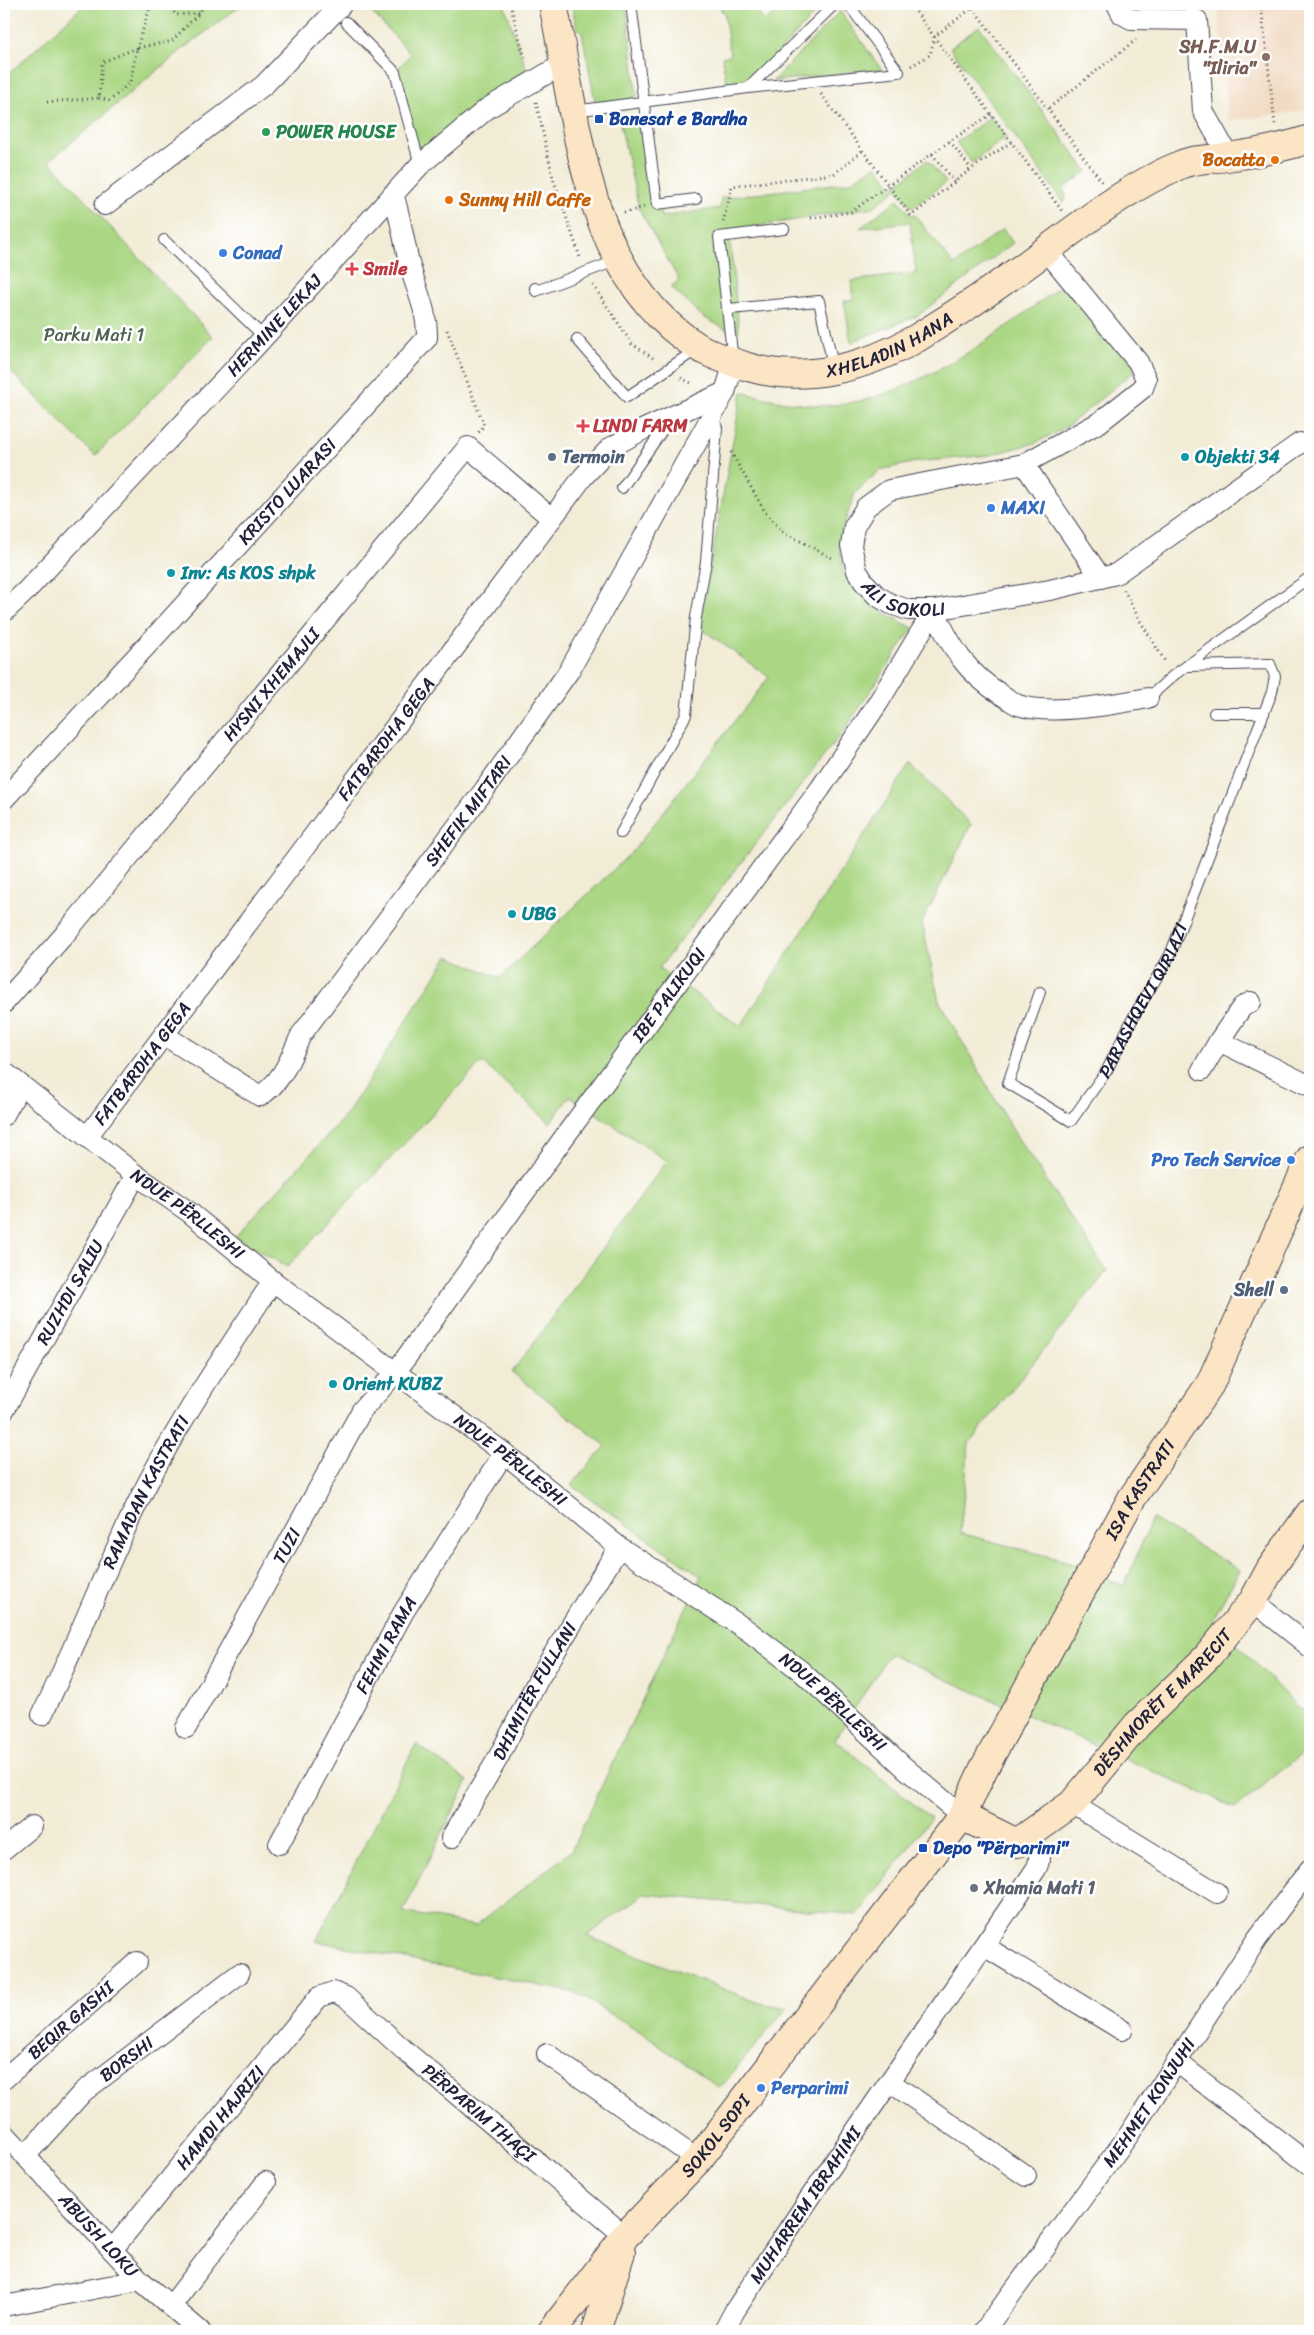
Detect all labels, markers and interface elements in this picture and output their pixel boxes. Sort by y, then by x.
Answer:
place label: SH.F.M.U "Iliria" [1178,31,1258,84]
marker: SH.F.M.U "Iliria" [1260,51,1272,63]
place label: Banesat e Bardha [609,103,748,135]
marker: Banesat e Bardha [593,113,605,125]
place label: POWER HOUSE [276,116,398,148]
marker: POWER HOUSE [260,126,272,138]
place label: Bocatta [1203,144,1266,176]
marker: Bocatta [1269,154,1281,166]
place label: Sunny Hill Caffe [458,184,592,216]
marker: Sunny Hill Caffe [443,194,455,206]
place label: Conad [232,237,283,269]
marker: Conad [217,247,229,259]
place label: Smile [362,253,408,285]
marker: Smile [345,262,359,276]
street label: HERMINE LEKAJ [219,266,330,384]
street label: XHELADIN HANA [823,303,960,387]
park label: Parku Mati 1 [44,319,144,351]
place label: LINDI FARM [593,410,688,442]
marker: LINDI FARM [577,420,589,432]
street label: KRISTO LUARASI [230,430,345,553]
place label: Termoin [562,441,625,473]
place label: Objekti 34 [1195,441,1281,473]
marker: Termoin [546,451,558,463]
marker: Objekti 34 [1179,451,1191,463]
place label: MAXI [1000,492,1045,524]
marker: MAXI [985,502,997,514]
place label: Inv: As KOS shpk [180,557,316,589]
marker: Inv: As KOS shpk [165,567,177,579]
street label: ALI SOKOLI [852,571,948,626]
street label: HYSNI XHEMAJLI [214,619,330,749]
street label: FATBARDHA GEGA [329,670,443,808]
street label: SHEFIK MIFTARI [416,748,521,874]
place label: UBG [522,898,557,930]
marker: UBG [506,908,518,920]
street label: PARASHQEVI QIRIAZI [1090,918,1197,1085]
street label: IBE PALIKUQI [623,940,715,1050]
street label: FATBARDHA GEGA [85,995,200,1132]
place label: Pro Tech Service [1151,1144,1282,1176]
marker: Pro Tech Service [1285,1154,1297,1166]
street label: NDUE PËRLLESHI [123,1160,253,1268]
street label: RUZHDI SALIU [27,1233,113,1351]
place label: Shell [1233,1274,1275,1306]
marker: Shell [1278,1284,1290,1296]
place label: Orient KUBZ [343,1368,443,1400]
marker: Orient KUBZ [327,1378,339,1390]
street label: NDUE PËRLLESHI [447,1405,575,1515]
street label: RAMADAN KASTRATI [93,1409,199,1574]
street label: ISA KASTRATI [1096,1432,1184,1547]
street label: TUZI [264,1521,310,1570]
street label: FEHMI RAMA [346,1590,426,1700]
street label: DHIMITËR FULLANI [483,1615,586,1766]
street label: DËSHMORËT E MARECIT [1085,1620,1241,1784]
street label: NDUE PËRLLESHI [772,1644,895,1760]
place label: Depo "Përparimi" [933,1832,1070,1864]
marker: Depo "Përparimi" [917,1842,929,1854]
place label: Xhamia Mati 1 [983,1872,1095,1904]
marker: Xhamia Mati 1 [968,1882,980,1894]
street label: BEQIR GASHI [20,1972,123,2068]
street label: BORSHI [92,2027,161,2090]
street label: MEHMET KONJUHI [1094,2031,1205,2174]
street label: PËRPARIM THAÇI [414,2055,545,2172]
street label: HAMDI HAJRIZI [167,2058,273,2177]
place label: Perparimi [771,2072,849,2104]
marker: Perparimi [755,2082,767,2094]
street label: SOKOL SOPI [673,2086,760,2185]
street label: MUHARREM IBRAHIMI [741,2118,871,2290]
street label: ABUSH LOKU [50,2184,147,2286]

